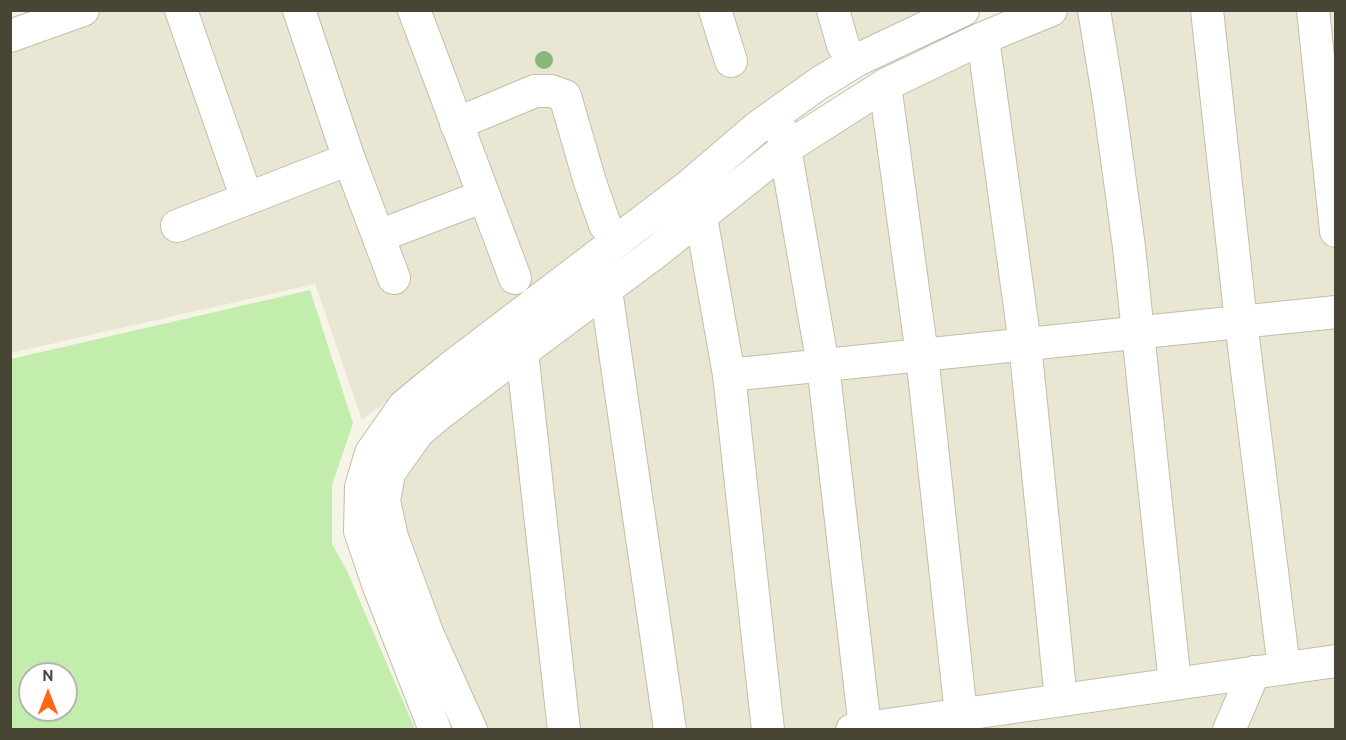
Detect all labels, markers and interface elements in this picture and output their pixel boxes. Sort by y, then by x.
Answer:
north arrow [18,662,78,722]
text: N [42,666,54,685]

